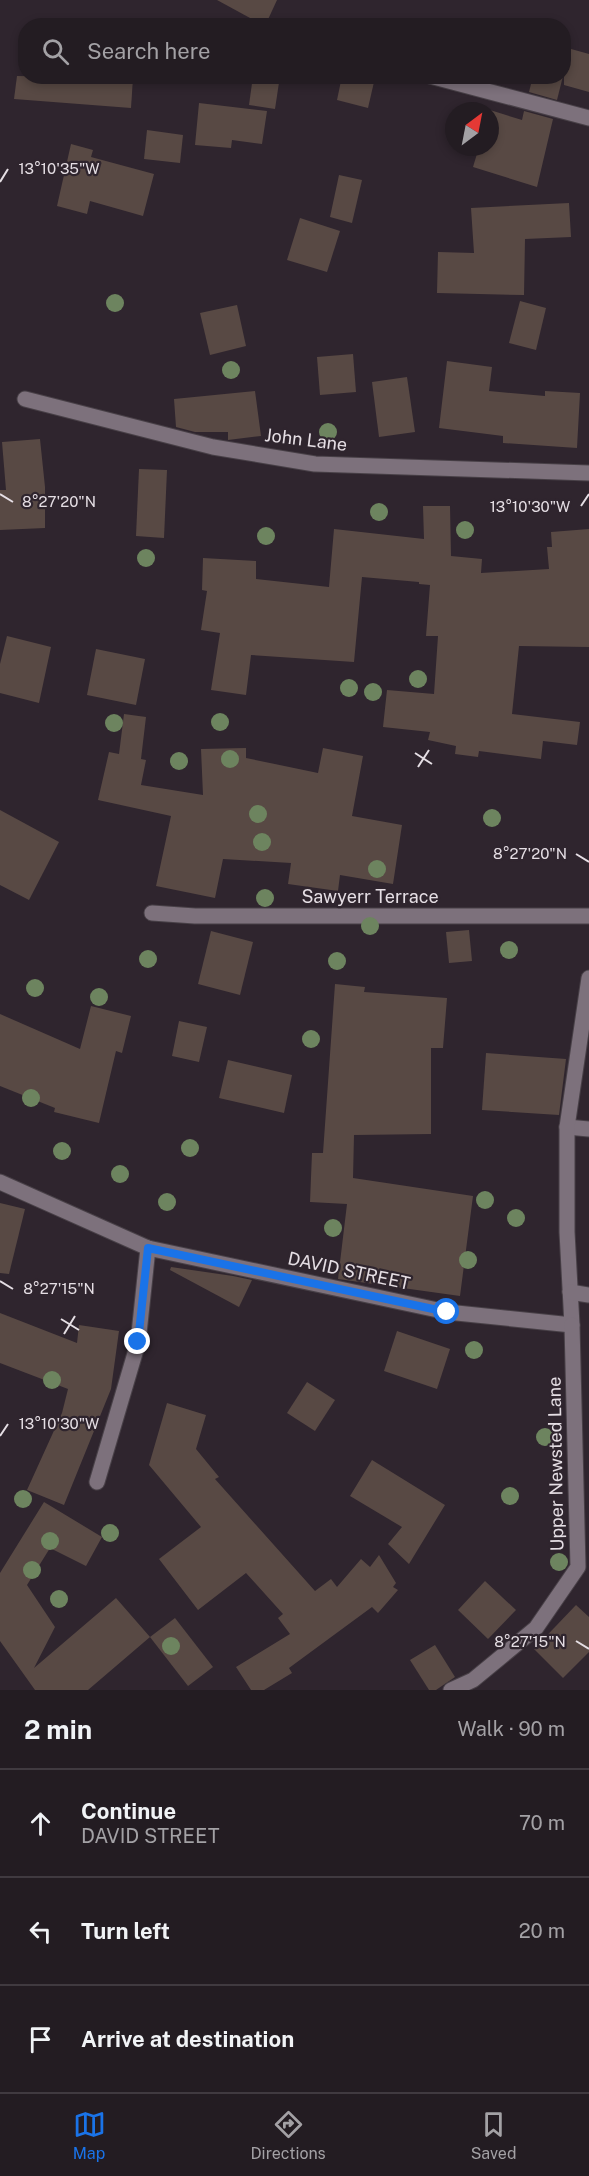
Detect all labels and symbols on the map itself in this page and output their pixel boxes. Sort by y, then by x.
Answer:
north arrow [445,102,499,156]
text: 13°10'35"W [18,160,100,177]
street label: John Lane [264,424,349,455]
text: 8°27'20"N [22,493,96,510]
text: 13°10'30"W [490,498,570,515]
text: 8°27'20"N [493,845,567,862]
street label: Sawyerr Terrace [301,886,439,907]
street label: DAVID STREET [286,1247,413,1294]
text: 8°27'15"N [23,1280,95,1297]
route start [433,1298,459,1324]
route end [124,1328,150,1354]
street label: Upper Newsted Lane [543,1377,568,1552]
text: 13°10'30"W [19,1415,99,1432]
text: 8°27'15"N [494,1633,566,1650]

